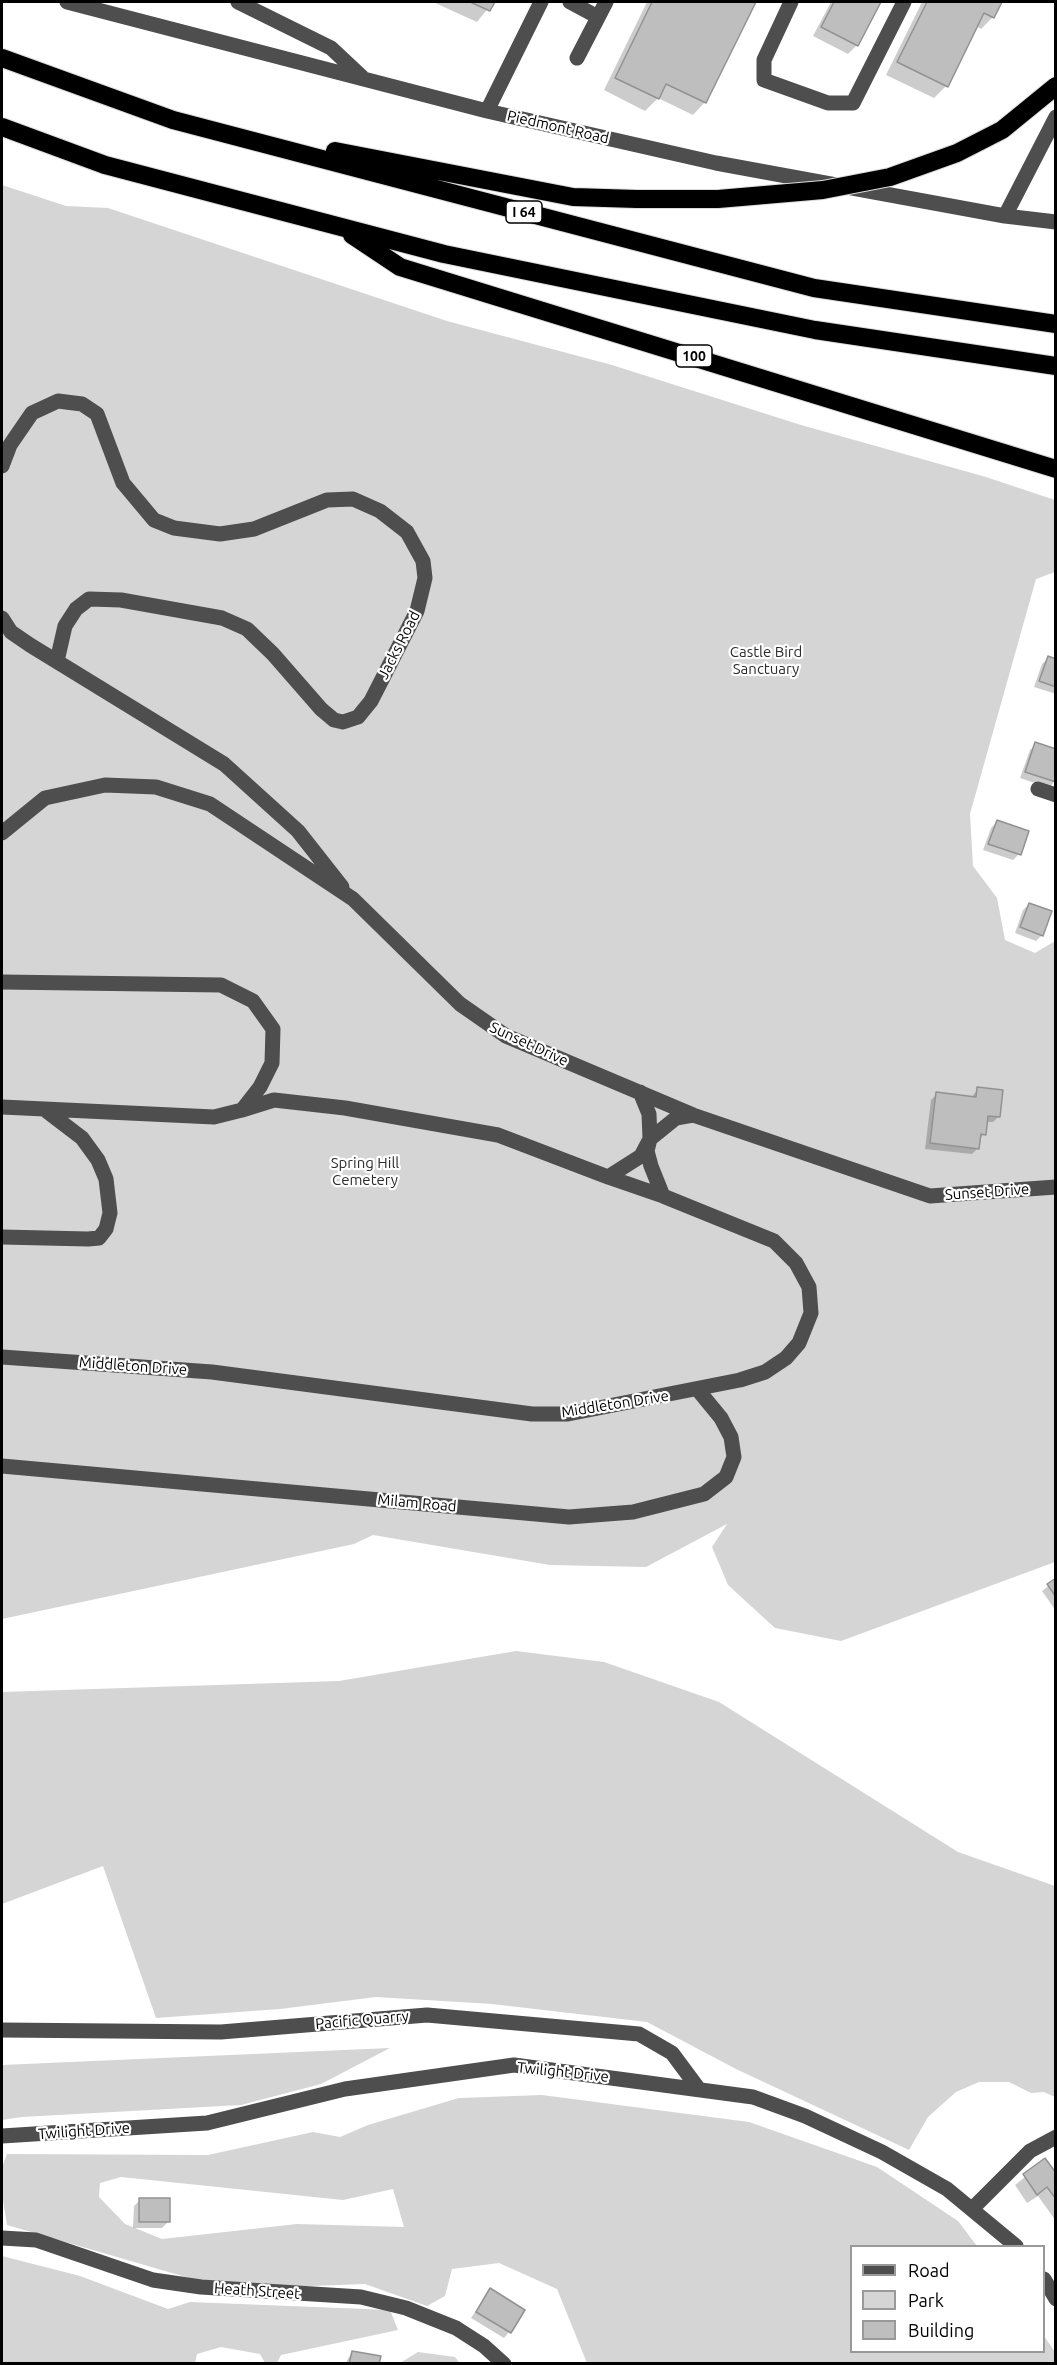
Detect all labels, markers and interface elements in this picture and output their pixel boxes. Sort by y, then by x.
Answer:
street label: Piedmont Road [505,107,611,147]
road number: I 64 [506,201,542,223]
road number: 100 [676,345,712,367]
street label: Jacks Road [374,608,424,682]
park label: Castle Bird Sanctuary [730,643,802,678]
street label: Sunset Drive [487,1018,571,1070]
park label: Spring Hill Cemetery [331,1154,399,1189]
street label: Sunset Drive [944,1180,1030,1204]
street label: Middleton Drive [78,1353,188,1379]
street label: Middleton Drive [560,1387,670,1421]
street label: Milam Road [377,1491,457,1515]
street label: Pacific Quarry [315,2007,409,2033]
street label: Twilight Drive [516,2058,610,2086]
street label: Twilight Drive [37,2119,131,2143]
legend [850,2245,1045,2353]
text: Road [908,2260,950,2280]
street label: Heath Street [213,2279,301,2303]
text: Park [908,2290,944,2310]
text: Building [908,2320,974,2340]

